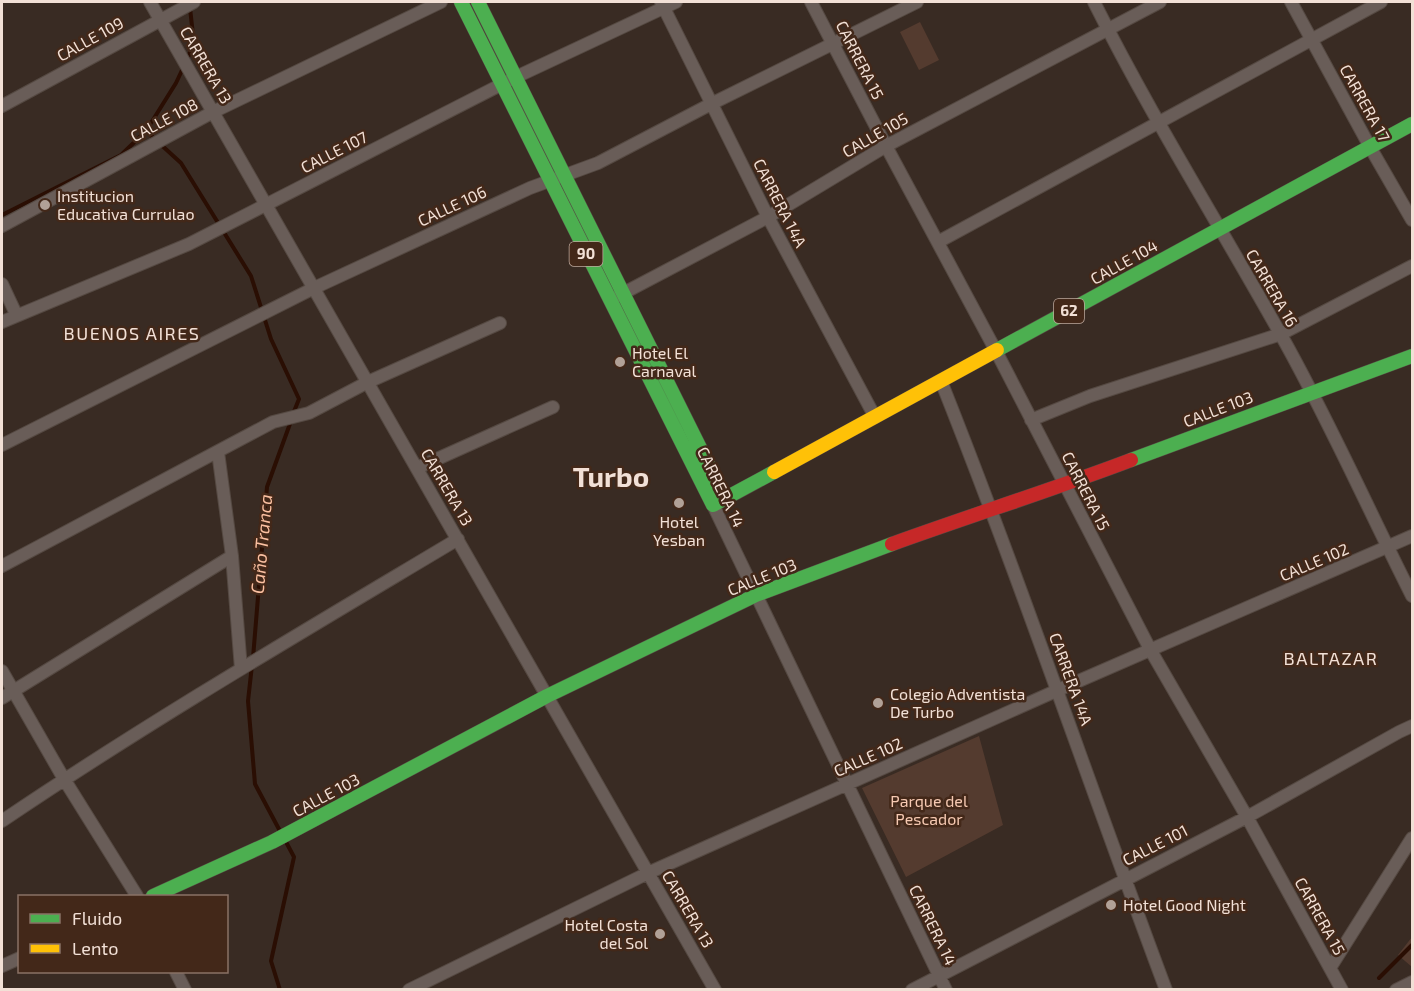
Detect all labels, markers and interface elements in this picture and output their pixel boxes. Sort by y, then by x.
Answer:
street label: CALLE 109 [53,13,126,65]
street label: CARRERA 15 [833,17,888,102]
street label: CARRERA 13 [177,23,236,107]
street label: CARRERA 17 [1336,61,1394,145]
street label: CALLE 108 [127,94,201,145]
street label: CALLE 105 [839,108,911,161]
street label: CALLE 107 [297,127,370,176]
street label: CARRERA 14A [750,155,811,250]
street label: CALLE 106 [415,181,489,230]
place label: Institucion Educativa Currulao [57,186,195,223]
marker: Institucion Educativa Currulao [38,198,52,212]
street label: CALLE 104 [1087,235,1161,288]
road number: 90 [570,242,602,266]
street label: CARRERA 16 [1243,246,1302,330]
road number: 62 [1054,299,1084,323]
district label: BUENOS AIRES [64,322,200,344]
place label: Hotel El Carnaval [632,343,697,380]
marker: Hotel El Carnaval [613,355,627,369]
street label: CALLE 103 [1180,387,1255,430]
street label: CARRERA 14 [694,443,749,530]
street label: CARRERA 13 [418,445,477,529]
street label: CARRERA 15 [1059,448,1114,533]
district label: Turbo [573,459,649,493]
water label: Caño Tranca [246,493,276,595]
marker: Hotel Yesban [672,496,686,510]
place label: Hotel Yesban [653,512,705,549]
street label: CALLE 102 [1276,539,1351,585]
street label: CALLE 103 [724,554,799,599]
street label: CARRERA 14A [1046,630,1097,728]
district label: BALTAZAR [1284,647,1378,669]
place label: Colegio Adventista De Turbo [890,684,1025,721]
marker: Colegio Adventista De Turbo [871,696,885,710]
street label: CALLE 102 [831,733,905,780]
street label: CALLE 103 [289,769,362,820]
park label: Parque del Pescador [890,791,968,828]
street label: CALLE 101 [1119,820,1190,869]
street label: CARRERA 13 [659,867,718,951]
street label: CARRERA 15 [1291,874,1350,958]
street label: CARRERA 14 [906,881,961,968]
legend [18,895,228,973]
place label: Hotel Good Night [1123,895,1246,914]
marker: Hotel Good Night [1104,898,1118,912]
text: Fluido [72,907,122,929]
place label: Hotel Costa del Sol [564,915,648,952]
marker: Hotel Costa del Sol [653,927,667,941]
text: Lento [72,937,118,959]

